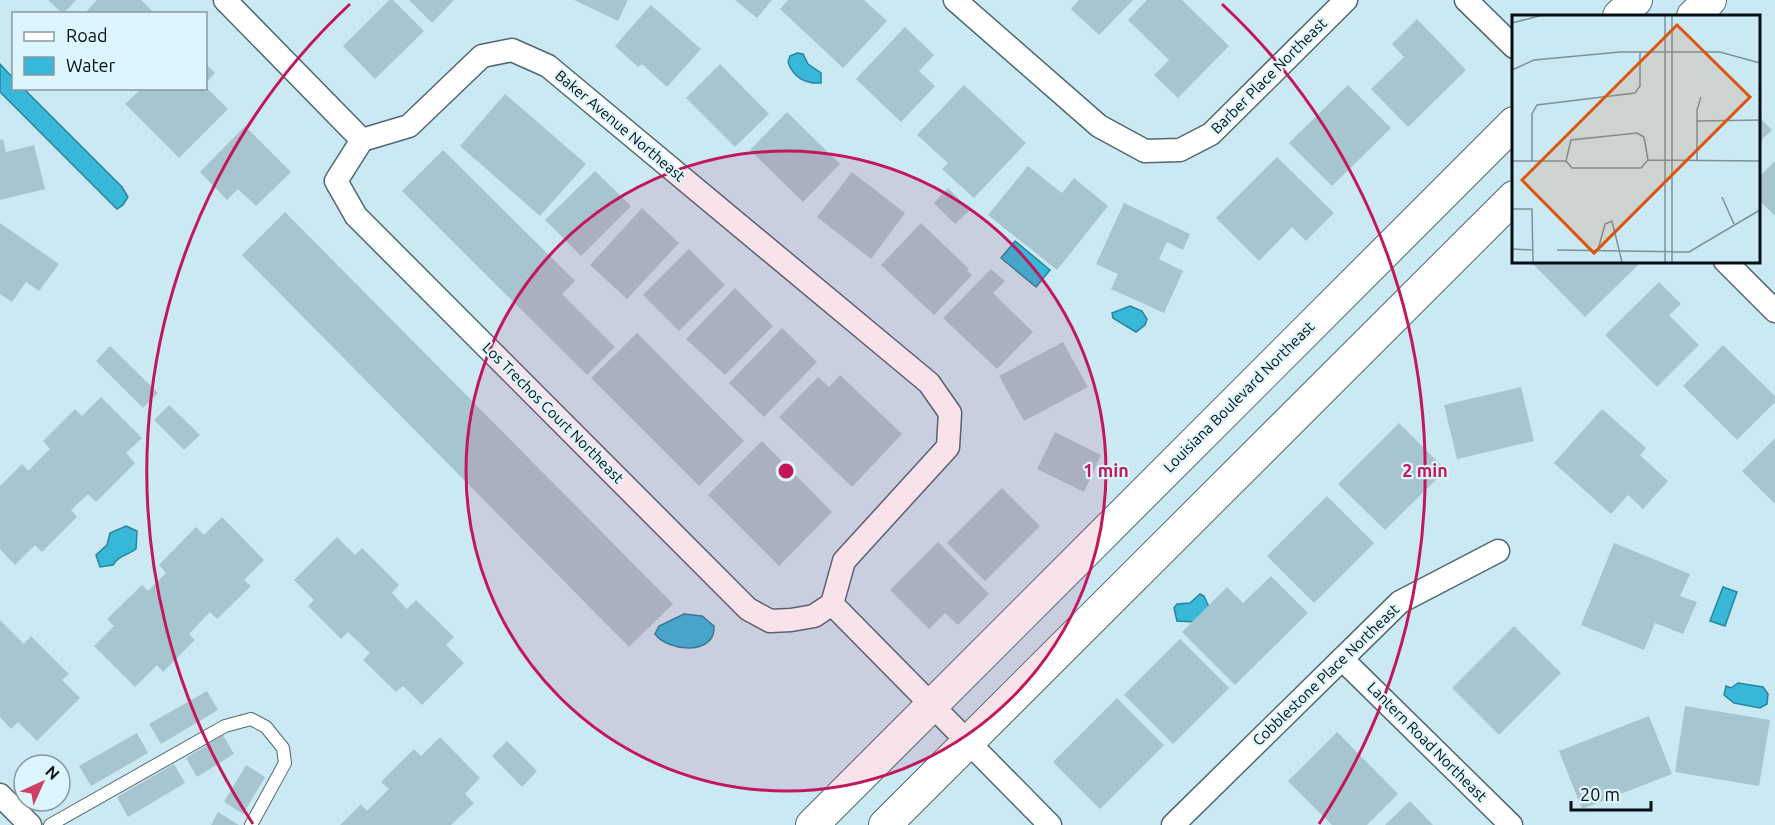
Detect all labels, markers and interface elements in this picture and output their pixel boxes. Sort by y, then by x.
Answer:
legend [12,12,207,90]
street label: Barber Place Northeast [1207,14,1330,137]
inset map [1512,15,1760,262]
text: Road [66,25,108,45]
text: Water [66,55,116,75]
street label: Baker Avenue Northeast [552,66,689,185]
street label: Louisiana Boulevard Northeast [1160,318,1318,476]
street label: Los Trechos Court Northeast [479,339,627,487]
text: 1 min [1083,460,1129,480]
text: 2 min [1402,460,1448,480]
centre of rings [776,461,796,481]
street label: Cobblestone Place Northeast [1249,600,1402,749]
street label: Lantern Road Northeast [1364,678,1491,805]
north arrow [12,753,72,813]
text: N [42,762,63,783]
scale bar [1571,774,1650,812]
text: 20 m [1580,784,1620,804]

